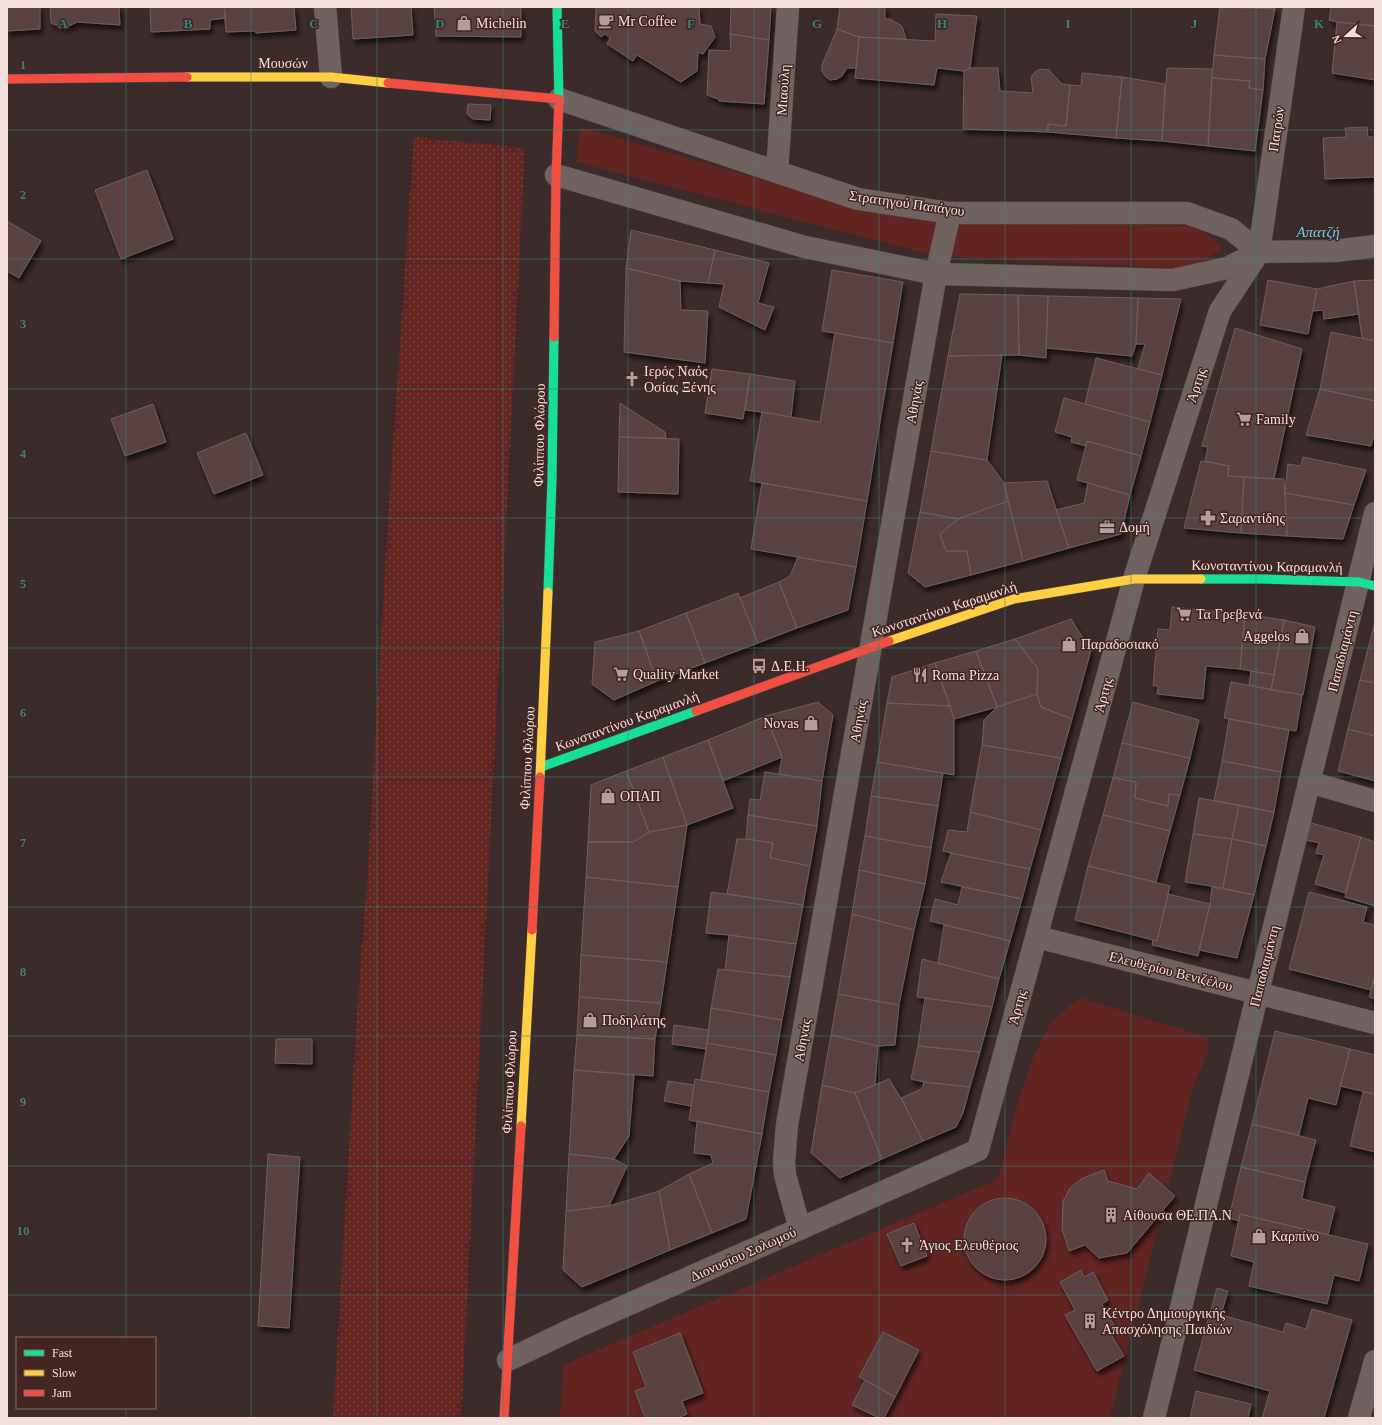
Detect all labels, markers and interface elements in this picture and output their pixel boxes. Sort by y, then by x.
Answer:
cafe icon: Mr Coffee [597,12,615,30]
shop icon: Michelin [455,14,473,32]
place label: Mr Coffee [618,14,676,29]
text: A [58,16,68,31]
text: B [184,16,193,31]
text: C [309,16,319,31]
text: D [435,16,445,31]
place label: Michelin [476,16,527,31]
text: E [561,16,569,31]
text: F [687,16,695,31]
text: G [812,16,822,31]
text: H [937,16,947,31]
text: I [1065,16,1071,31]
text: J [1191,16,1198,31]
text: K [1314,16,1325,31]
north arrow [1326,16,1366,56]
text: N [1330,34,1344,45]
street label: Μουσών [258,56,308,71]
text: 1 [20,57,26,72]
street label: Μιαούλη [774,64,793,116]
street label: Πατρών [1266,105,1287,153]
text: 2 [20,187,26,202]
street label: Στρατηγού Παπάγου [848,188,966,219]
water label: Απατζή [1295,224,1340,240]
text: 3 [20,316,27,331]
place label: Ιερός Ναός Οσίας Ξένης [644,364,716,395]
street label: Άρτης [1184,365,1209,404]
church icon: Ιερός Ναός Οσίας Ξένης [623,370,641,388]
street label: Αθηνάς [903,379,926,425]
street label: Φιλίππου Φλώρου [531,383,548,487]
supermarket icon: Family [1235,410,1253,428]
place label: Family [1256,412,1296,427]
text: 4 [20,446,27,461]
pharmacy icon: Σαραντίδης [1199,509,1217,527]
place label: Σαραντίδης [1220,511,1285,526]
office icon: Δομή [1098,518,1116,536]
place label: Δομή [1119,520,1150,535]
street label: Κωνσταντίνου Καραμανλή [1191,558,1343,575]
text: 5 [20,576,27,591]
street label: Κωνσταντίνου Καραμανλή [870,579,1019,640]
supermarket icon: Τα Γρεβενά [1175,605,1193,623]
place label: Τα Γρεβενά [1196,607,1263,622]
street label: Παπαδιαμάντη [1325,609,1360,694]
shop icon: Aggelos [1293,627,1311,645]
place label: Aggelos [1243,629,1290,644]
shop icon: Παραδοσιακό [1060,635,1078,653]
place label: Παραδοσιακό [1081,637,1159,652]
bus stop icon: Δ.Ε.Η. [750,657,768,675]
place label: Δ.Ε.Η. [771,659,809,674]
supermarket icon: Quality Market [612,665,630,683]
restaurant icon: Roma Pizza [911,666,929,684]
place label: Quality Market [633,667,719,682]
place label: Roma Pizza [932,668,1000,683]
street label: Άρτης [1092,676,1115,714]
street label: Κωνσταντίνου Καραμανλή [553,689,701,754]
street label: Αθηνάς [847,698,870,744]
text: 6 [20,705,27,720]
street label: Φιλίππου Φλώρου [517,706,538,810]
shop icon: Novas [802,714,820,732]
place label: Novas [763,716,799,731]
shop icon: ΟΠΑΠ [599,787,617,805]
place label: ΟΠΑΠ [620,789,660,804]
text: 7 [20,835,27,850]
street label: Παπαδιαμάντη [1247,924,1282,1009]
street label: Ελευθερίου Βενιζέλου [1108,949,1234,994]
text: 8 [20,964,27,979]
street label: Άρτης [1006,988,1029,1026]
shop icon: Ποδηλάτης [581,1011,599,1029]
place label: Ποδηλάτης [602,1013,666,1028]
street label: Αθηνάς [791,1017,814,1063]
street label: Φιλίππου Φλώρου [499,1030,520,1134]
text: 9 [20,1094,27,1109]
building icon: Αίθουσα ΘΕ.ΠΑ.Ν [1102,1206,1120,1224]
place label: Αίθουσα ΘΕ.ΠΑ.Ν [1123,1208,1232,1223]
text: 10 [17,1223,30,1238]
street label: Διονυσίου Σολωμού [688,1224,799,1285]
shop icon: Καρπίνο [1250,1227,1268,1245]
place label: Καρπίνο [1271,1229,1319,1244]
church icon: Άγιος Ελευθέριος [898,1236,916,1254]
place label: Άγιος Ελευθέριος [919,1238,1019,1253]
place label: Κέντρο Δημιουργικής Απασχόλησης Παιδιών [1102,1306,1232,1337]
building icon: Κέντρο Δημιουργικής Απασχόλησης Παιδιών [1081,1312,1099,1330]
legend [16,1337,156,1409]
text: Fast [52,1346,73,1360]
text: Slow [52,1366,77,1380]
text: Jam [52,1386,72,1400]

